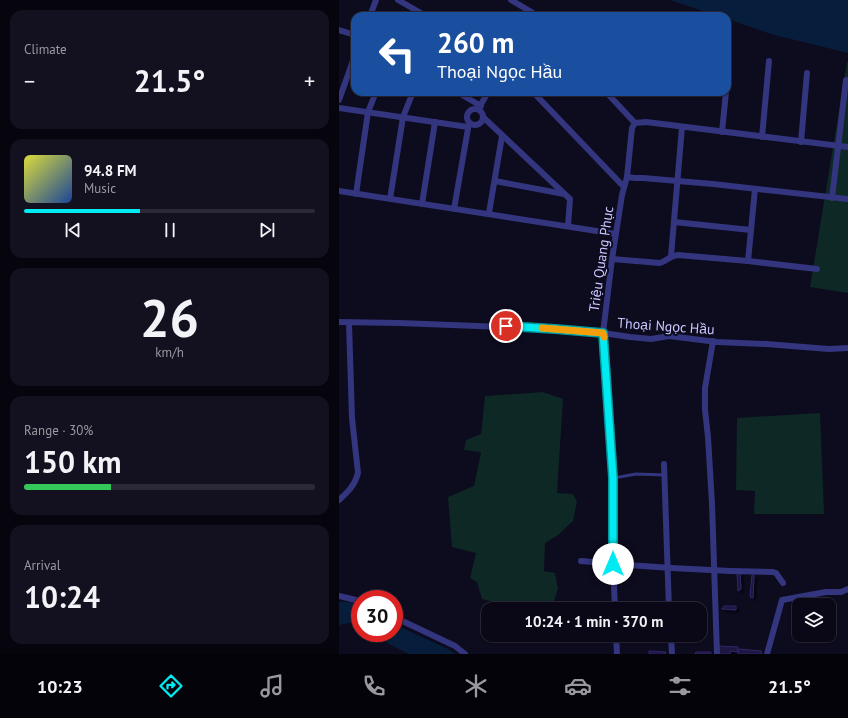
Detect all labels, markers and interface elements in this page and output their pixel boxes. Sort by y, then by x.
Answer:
text: 260 m [437,24,514,61]
icon: left [371,28,423,80]
text: Climate [24,41,67,58]
text: Thoại Ngọc Hầu [437,60,562,83]
text: 21.5° [134,61,205,100]
text: − [24,67,35,95]
text: + [304,67,315,95]
text: 94.8 FM [84,161,137,180]
text: Music [84,180,116,197]
street label: Triệu Quang Phục [585,205,617,313]
icon: previous [62,219,84,241]
icon: pause [159,219,181,241]
icon: next [256,219,278,241]
text: 26 [140,284,199,351]
pin [489,309,523,343]
street label: Thoại Ngọc Hầu [617,314,715,338]
icon: arrive [495,315,517,337]
text: km/h [155,344,184,361]
text: Range · 30% [24,422,93,439]
text: 150 km [24,442,122,481]
position arrow [592,543,634,585]
text: Arrival [24,557,60,574]
text: 10:24 [24,577,100,616]
speed limit sign: 30 [351,590,403,642]
map controls [792,598,836,642]
button: layers [792,598,836,642]
text: 10:24 · 1 min · 370 m [525,612,663,631]
icon: directions [157,672,185,700]
icon: music [258,672,286,700]
icon: phone [360,672,388,700]
icon: climate [462,672,490,700]
icon: car [564,672,592,700]
icon: filters [666,672,694,700]
text: 10:23 [37,675,83,698]
text: 21.5° [768,675,811,698]

